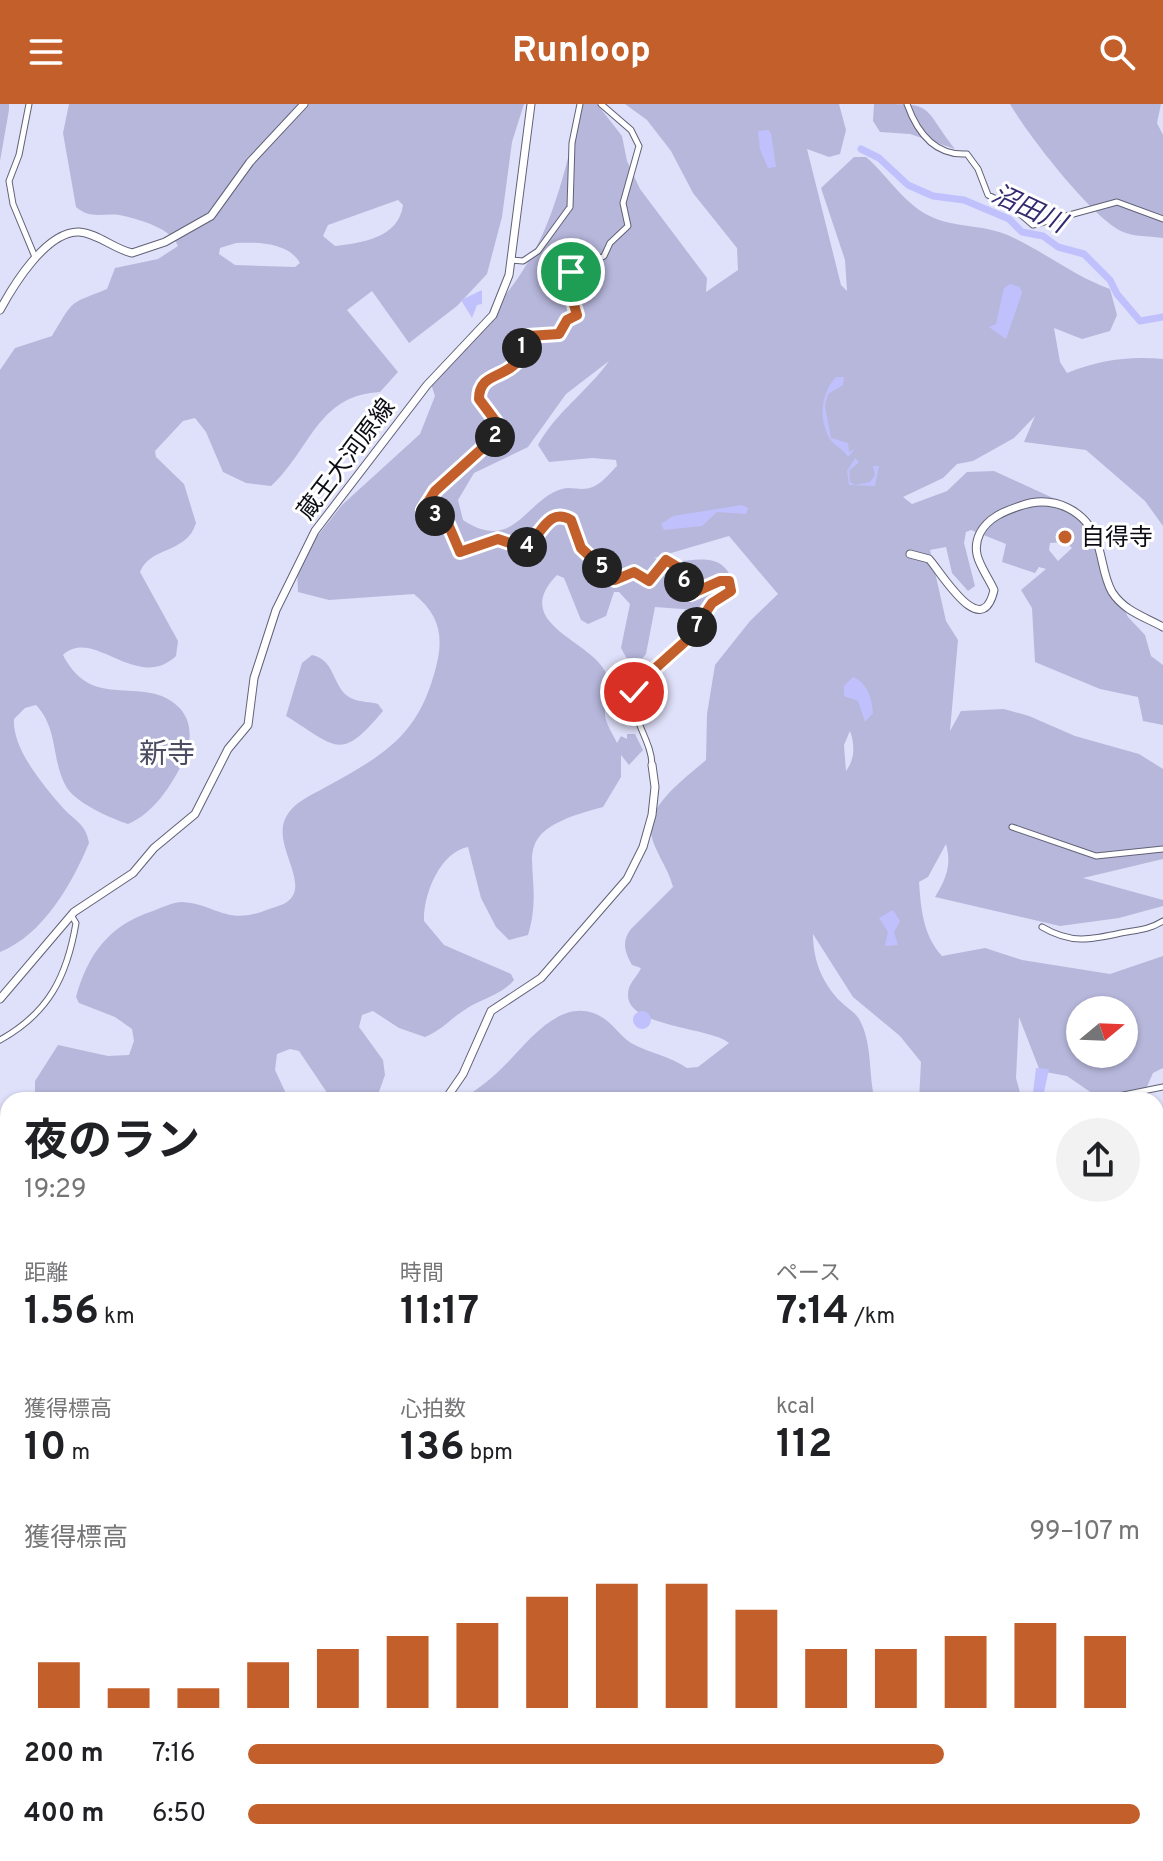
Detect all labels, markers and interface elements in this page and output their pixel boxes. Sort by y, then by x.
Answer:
text: Runloop [512,29,651,75]
icon: menu [24,30,68,74]
icon: search [1095,30,1139,74]
water label: 沼田川 [986,179,1073,243]
pin [537,238,605,306]
icon: arrive [549,250,593,294]
pin: 1 [502,328,542,368]
text: 1 [518,334,526,361]
street label: 蔵王大河原線 [292,394,403,527]
pin: 2 [475,417,515,457]
text: 2 [488,423,502,450]
pin: 3 [415,496,455,536]
text: 3 [428,502,442,529]
place label: 自得寺 [1081,524,1153,554]
pin: 4 [507,527,547,567]
marker: 自得寺 [1056,528,1074,546]
text: 4 [520,533,534,560]
pin: 5 [582,548,622,588]
text: 5 [595,554,609,581]
pin: 6 [664,562,704,602]
text: 6 [677,568,691,595]
pin: 7 [677,607,717,647]
text: 7 [691,613,703,640]
pin [600,658,668,726]
icon: check [612,670,656,714]
district label: 新寺 [139,738,195,774]
north arrow [1066,996,1138,1068]
map controls [1066,996,1138,1068]
text: 夜のラン [24,1116,200,1172]
button: share [1056,1118,1140,1202]
text: 19:29 [24,1174,87,1207]
text: 距離 [24,1261,68,1288]
text: 時間 [400,1261,444,1288]
text: ペース [776,1261,841,1288]
text: 1.56 [24,1288,99,1338]
text: 11:17 [400,1288,479,1338]
text: 7:14 [776,1288,849,1338]
text: km [99,1304,135,1331]
text: /km [849,1304,895,1331]
text: kcal [776,1394,815,1421]
text: 獲得標高 [24,1397,112,1424]
text: 心拍数 [400,1397,466,1424]
text: 112 [776,1421,832,1471]
text: 10 [24,1424,66,1474]
text: 136 [400,1424,465,1474]
text: m [66,1440,90,1467]
text: bpm [465,1440,513,1467]
text: 99–107 m [1029,1516,1140,1549]
text: 獲得標高 [24,1523,128,1556]
text: 200 m [24,1738,103,1771]
text: 7:16 [152,1738,196,1771]
text: 400 m [24,1798,104,1831]
text: 6:50 [152,1798,206,1831]

